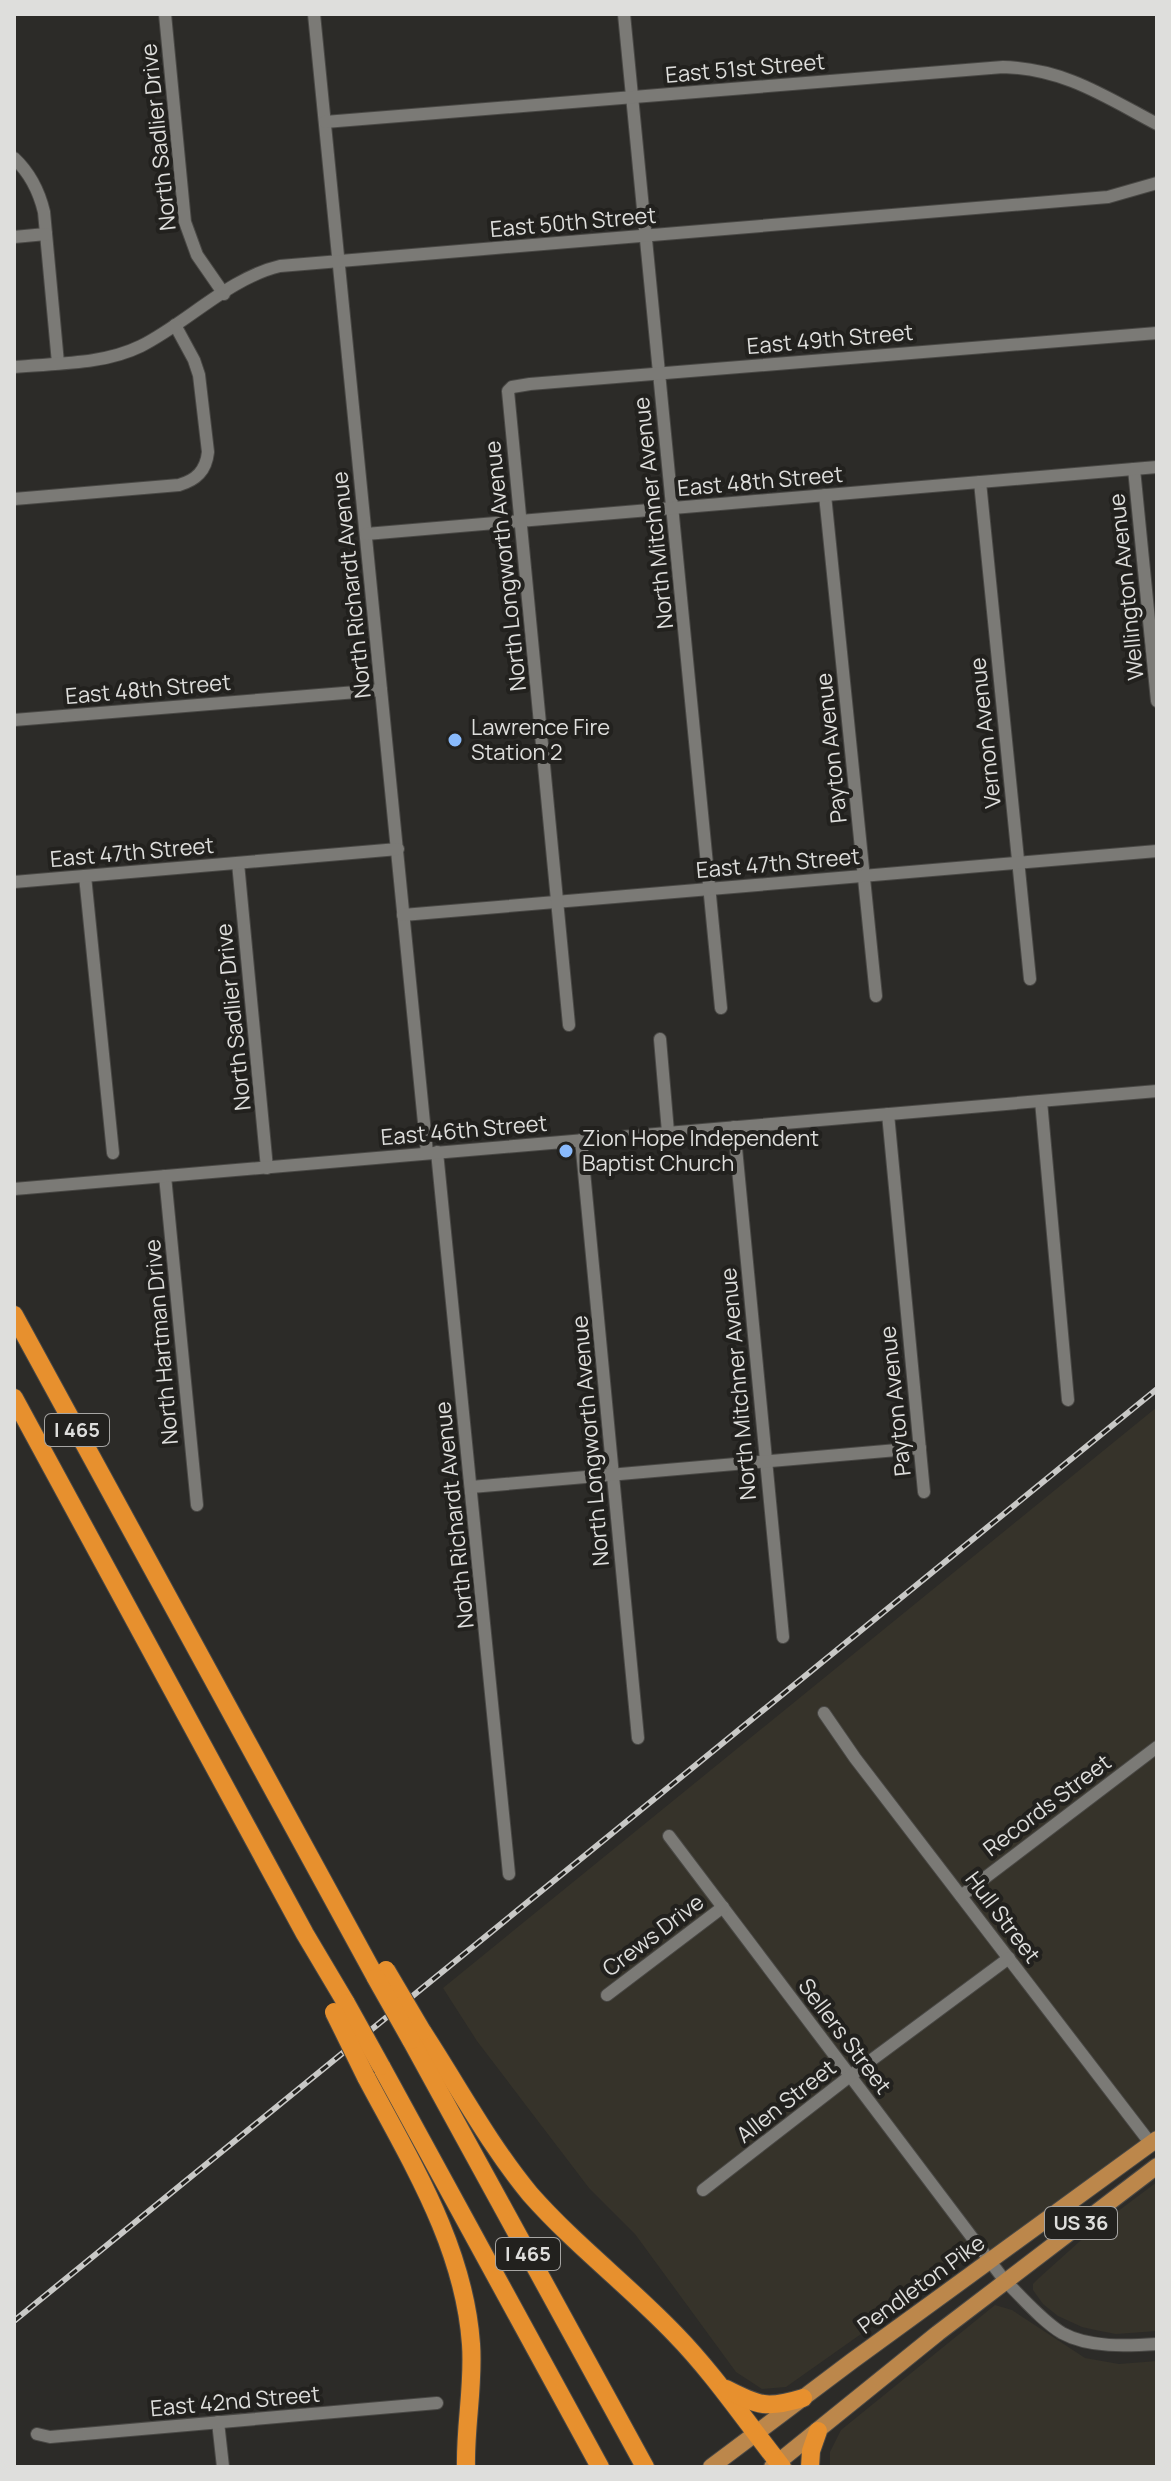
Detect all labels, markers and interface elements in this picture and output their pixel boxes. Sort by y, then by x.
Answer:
street label: North Sadlier Drive [133,42,183,232]
street label: East 51st Street [664,46,826,90]
street label: East 50th Street [489,200,657,244]
street label: East 49th Street [746,317,915,361]
street label: North Mitchner Avenue [626,395,680,630]
street label: North Longworth Avenue [477,439,533,693]
street label: East 48th Street [676,459,844,503]
street label: North Richardt Avenue [324,470,378,700]
street label: Wellington Avenue [1101,492,1151,682]
street label: Vernon Avenue [962,656,1008,810]
street label: East 48th Street [64,667,232,711]
street label: Payton Avenue [808,671,854,825]
place label: Lawrence Fire Station 2 [471,712,610,767]
marker: Lawrence Fire Station 2 [446,731,464,749]
street label: East 47th Street [49,830,215,874]
street label: East 47th Street [695,841,861,885]
street label: North Sadlier Drive [208,922,258,1112]
street label: East 46th Street [379,1108,549,1152]
place label: Zion Hope Independent Baptist Church [582,1123,819,1178]
marker: Zion Hope Independent Baptist Church [557,1142,575,1160]
street label: North Hartman Drive [137,1238,185,1446]
street label: North Mitchner Avenue [713,1266,763,1501]
street label: North Longworth Avenue [564,1314,616,1568]
street label: Payton Avenue [872,1324,918,1478]
street label: North Richardt Avenue [427,1400,481,1630]
road number: I 465 [45,1414,109,1446]
street label: Records Street [977,1747,1117,1863]
street label: Hull Street [959,1865,1047,1969]
street label: Crews Drive [596,1887,710,1983]
street label: Sellers Street [792,1972,899,2100]
street label: Allen Street [730,2052,842,2149]
road number: US 36 [1045,2207,1117,2239]
street label: Pendleton Pike [851,2228,991,2340]
road number: I 465 [496,2238,560,2270]
street label: East 42nd Street [149,2379,321,2423]

